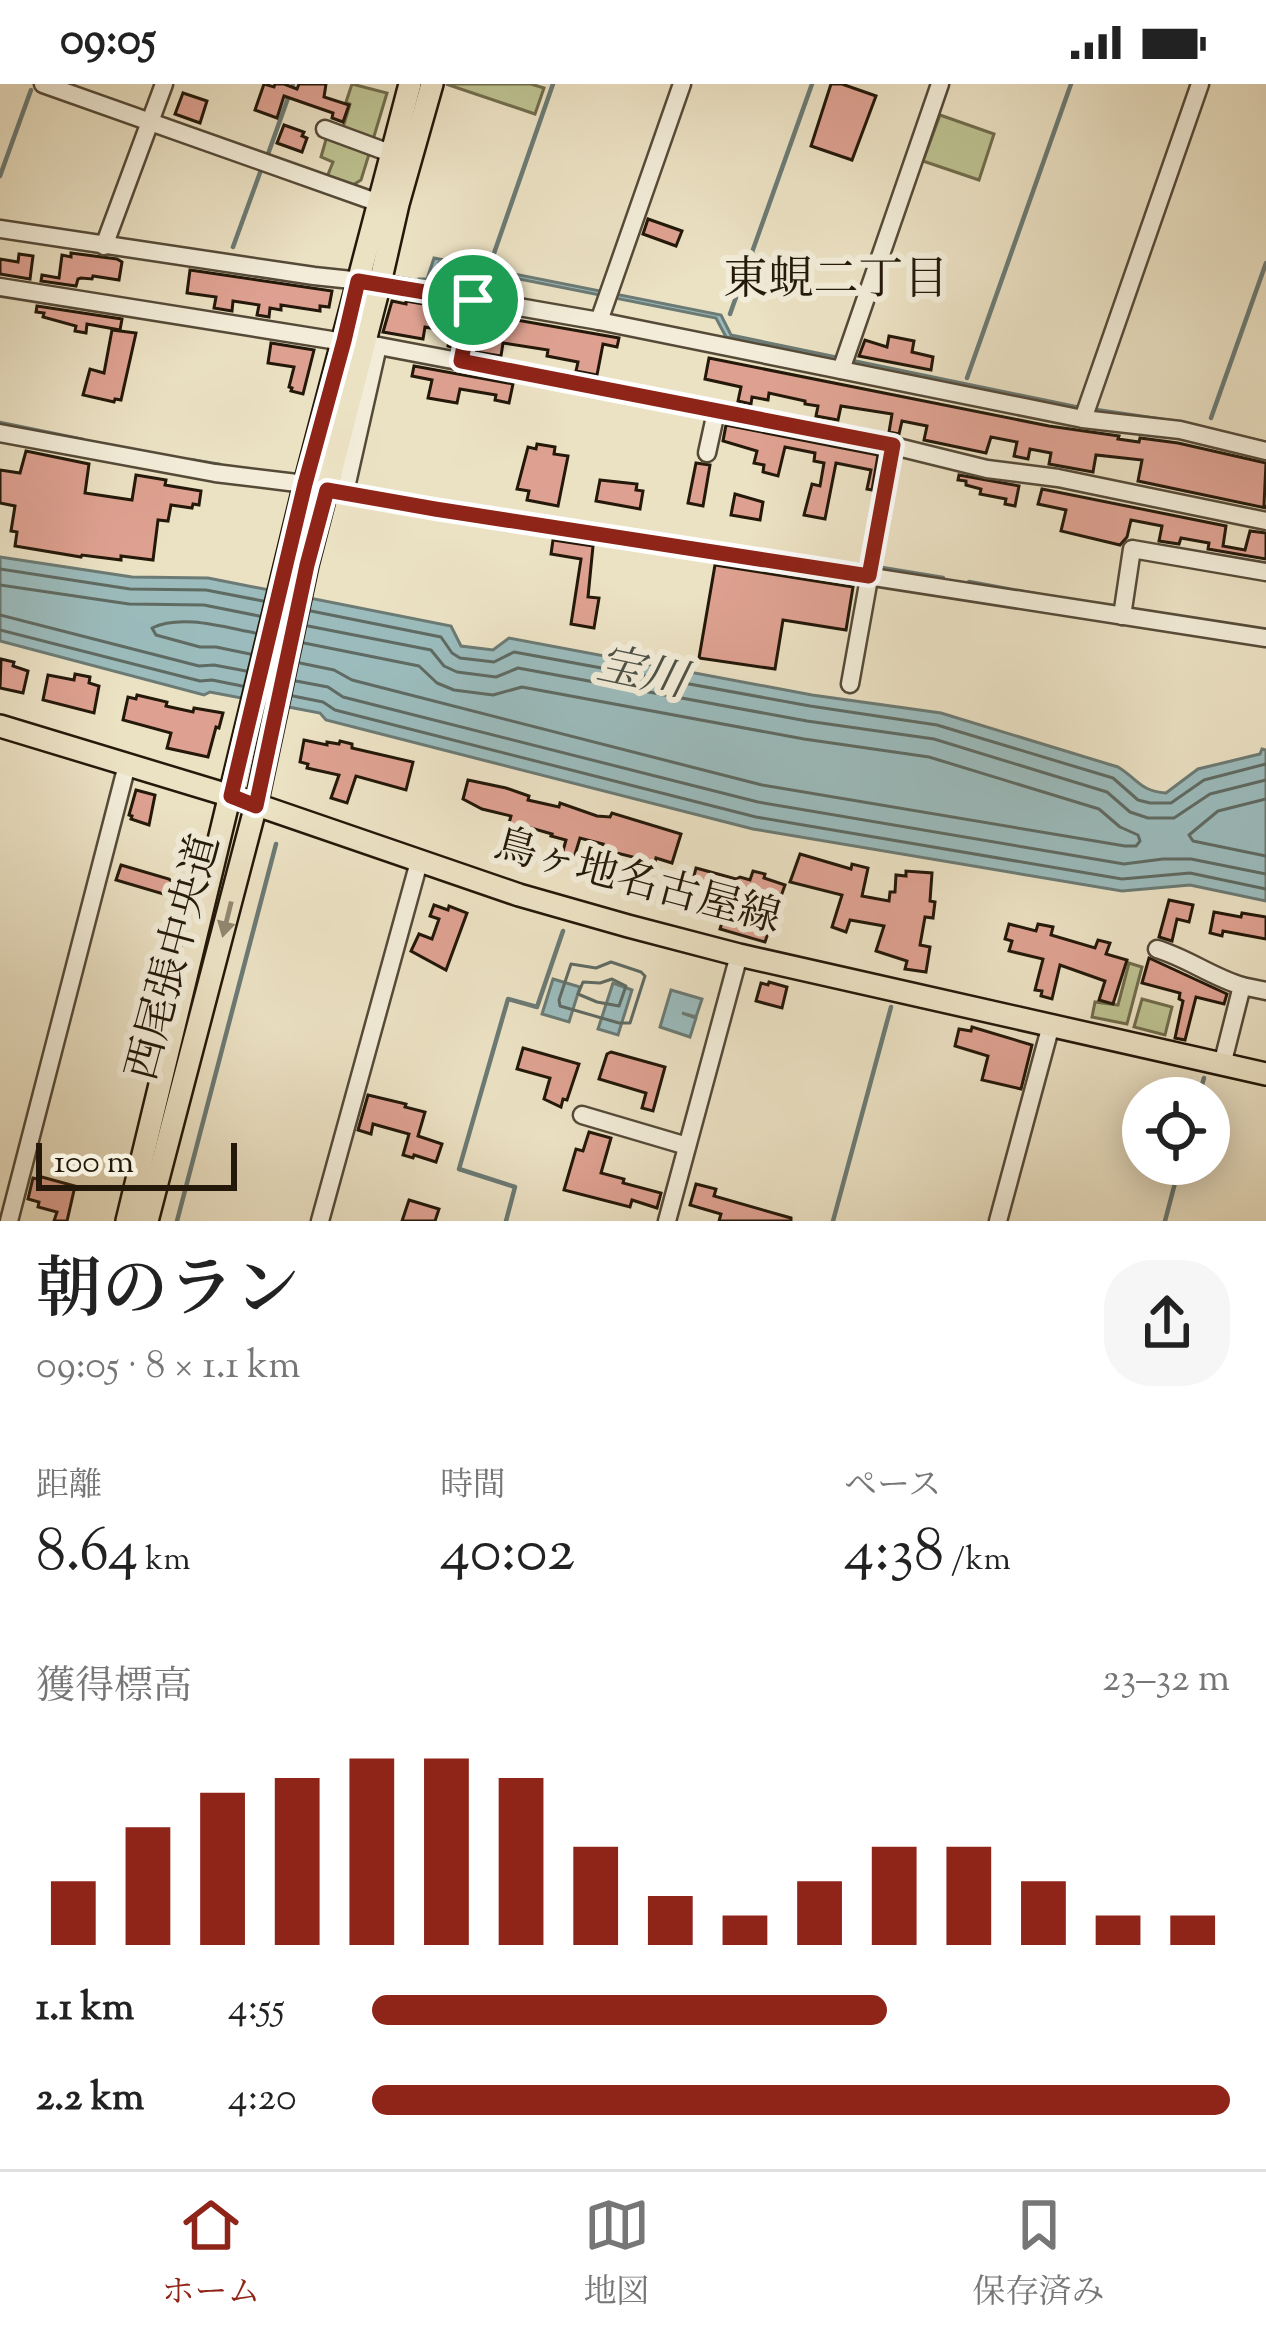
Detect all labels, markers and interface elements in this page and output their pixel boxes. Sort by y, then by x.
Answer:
text: 09:05 [60,10,156,75]
pin [422,249,524,351]
district label: 東蜆二丁目 [723,250,949,315]
icon: arrive [440,267,506,333]
water label: 宝川 [590,635,697,718]
street label: 鳥ヶ地名古屋線 [487,817,787,951]
street label: 西尾張中央道 [114,829,238,1087]
one-way arrow [217,900,236,937]
map controls [1122,1077,1230,1185]
button: locate [1122,1077,1230,1185]
scale bar [36,1137,237,1190]
text: 100 m [54,1140,134,1188]
text: 朝のラン [36,1247,300,1342]
button: share [1104,1260,1230,1386]
text: 09:05 · 8 × 1.1 km [36,1340,301,1396]
text: 距離 [36,1463,102,1511]
text: 時間 [440,1463,506,1511]
text: ペース [844,1463,941,1511]
text: 8.64 [36,1511,138,1598]
text: 40:02 [440,1511,575,1598]
text: 4:38 [844,1511,944,1598]
text: km [138,1537,191,1585]
text: /km [944,1537,1011,1585]
text: 23–32 m [1102,1653,1230,1709]
text: 獲得標高 [36,1661,192,1717]
text: 1.1 km [36,1982,134,2038]
text: 4:55 [228,1982,285,2038]
text: 2.2 km [36,2072,144,2128]
text: 4:20 [228,2072,297,2128]
tab: ホーム [162,2192,261,2318]
tab: 地図 [584,2192,650,2318]
tab: 保存済み [973,2192,1105,2318]

